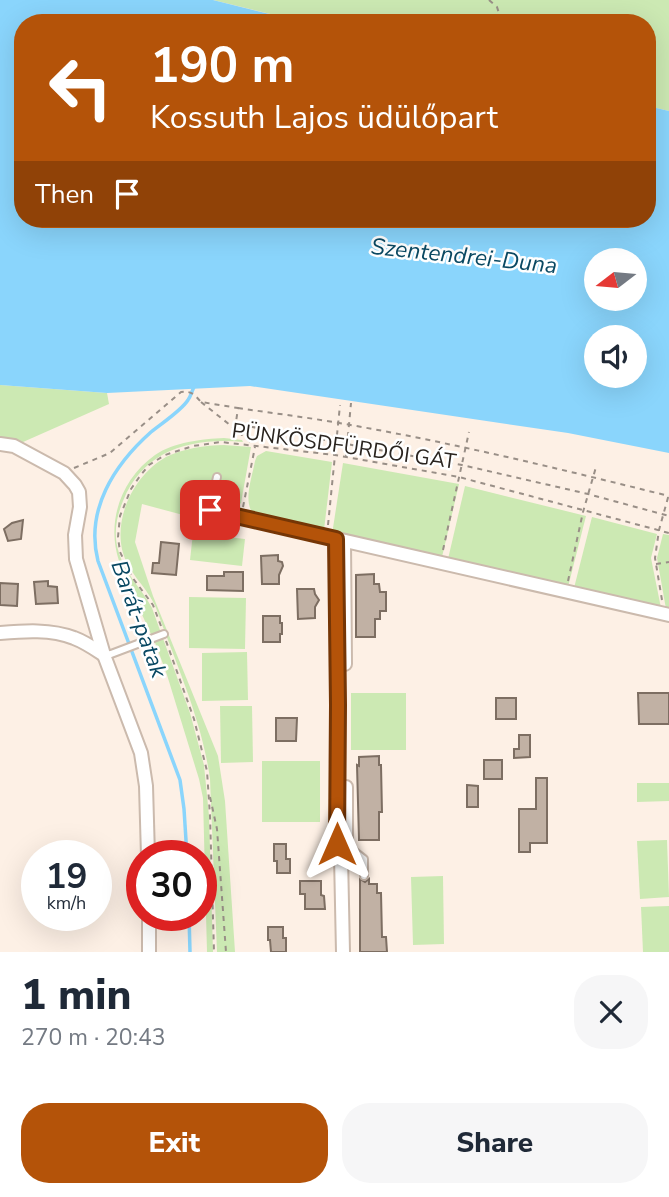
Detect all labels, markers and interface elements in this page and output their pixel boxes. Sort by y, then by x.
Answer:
text: 190 m [150,32,294,99]
icon: left [35,42,126,133]
text: Kossuth Lajos üdülőpart [150,96,498,139]
icon: arrive [108,175,146,213]
text: Then [35,177,94,212]
water label: Szentendrei-Duna [369,231,559,281]
north arrow [584,248,648,312]
map controls [584,248,647,388]
button: sound [584,325,647,388]
street label: PÜNKÖSDFÜRDŐI GÁT [230,416,458,476]
pin [180,480,240,540]
icon: arrive [191,491,229,529]
water label: Barát-patak [103,556,175,683]
position arrow [300,807,374,881]
speed limit sign: 30 [126,840,217,931]
text: 19 [45,853,88,900]
text: km/h [47,891,86,915]
text: 1 min [21,967,131,1024]
button: close [574,975,648,1049]
text: 270 m · 20:43 [21,1022,166,1053]
button: Exit [21,1103,328,1183]
button: Share [342,1103,648,1183]

